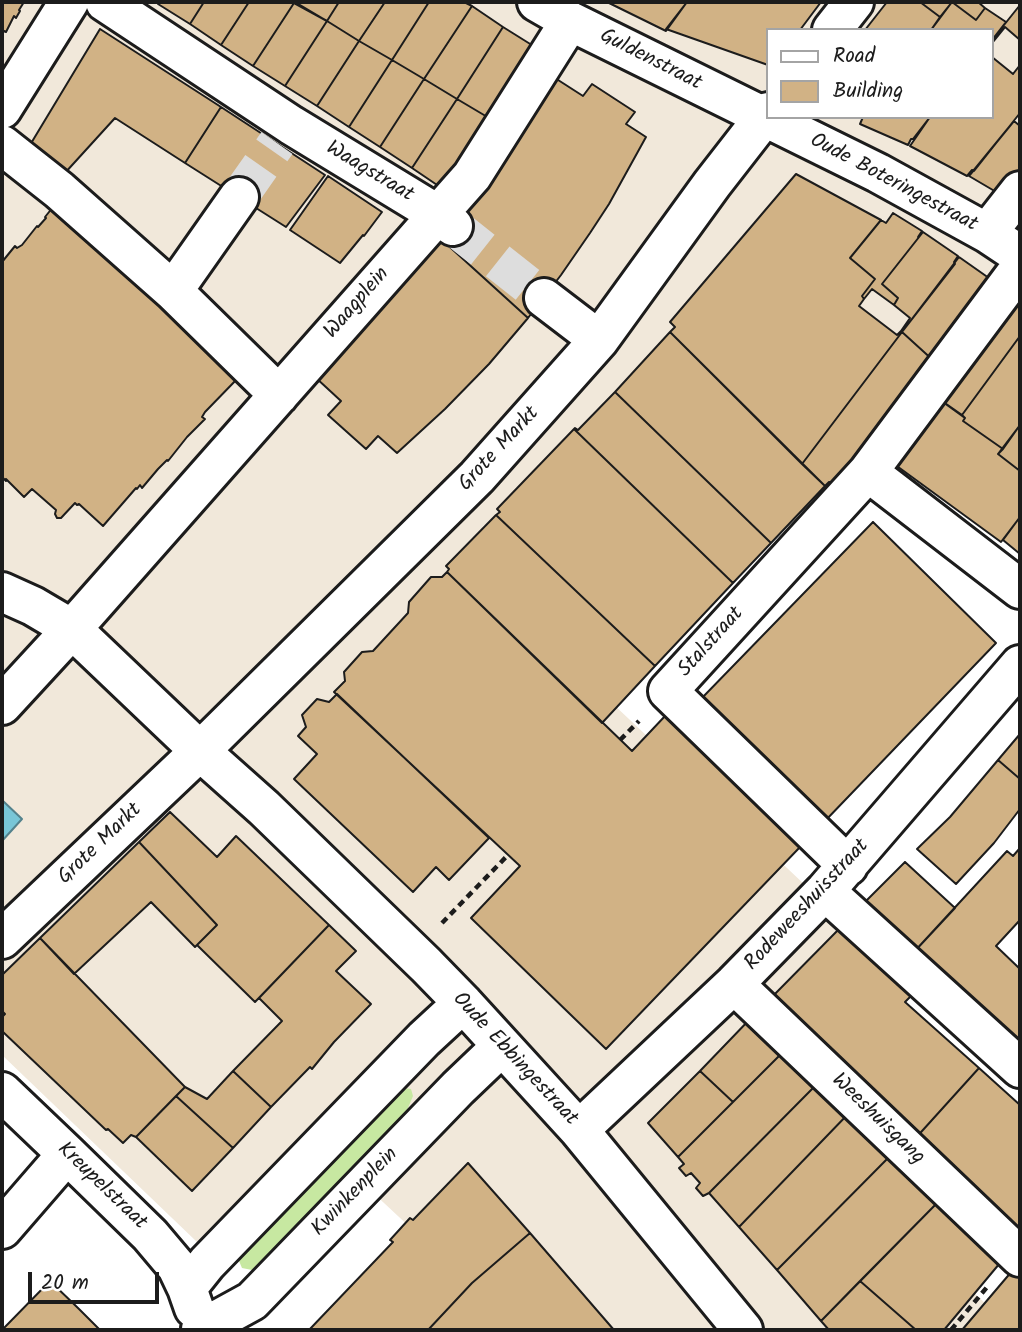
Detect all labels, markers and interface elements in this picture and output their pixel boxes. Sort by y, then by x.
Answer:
street label: Guldenstraat [595,25,705,97]
legend [766,28,994,119]
text: Road [833,40,875,73]
text: Building [833,75,903,108]
street label: Oude Boteringestraat [805,129,981,239]
street label: Waagstraat [321,137,417,209]
street label: Waagplein [320,263,396,345]
street label: Grote Markt [454,402,546,498]
street label: Stalstraat [674,603,750,683]
street label: Grote Markt [54,799,148,891]
street label: Rodeweeshuisstraat [741,835,875,977]
street label: Oude Ebbingestraat [446,988,582,1132]
street label: Weeshuisgang [825,1069,929,1171]
street label: Kreupelstraat [51,1138,151,1236]
street label: Kwinkenplein [307,1143,405,1243]
scale bar [32,1258,163,1302]
text: 20 m [41,1267,89,1300]

